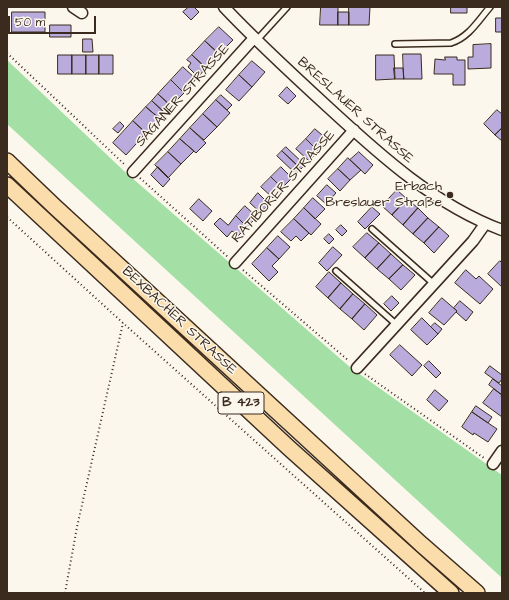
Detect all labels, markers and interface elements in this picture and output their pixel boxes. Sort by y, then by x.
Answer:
scale bar [10,8,98,34]
text: 50 m [15,14,45,31]
street label: SAGANER STRASSE [133,41,233,151]
street label: BRESLAUER STRASSE [293,54,417,168]
street label: RATIBORER STRASSE [229,127,339,247]
place label: Erbach Breslauer Straße [325,179,442,212]
marker: Erbach Breslauer Straße [445,190,455,200]
street label: BEXBACHER STRASSE [118,263,240,379]
road number: B 423 [218,392,264,414]

